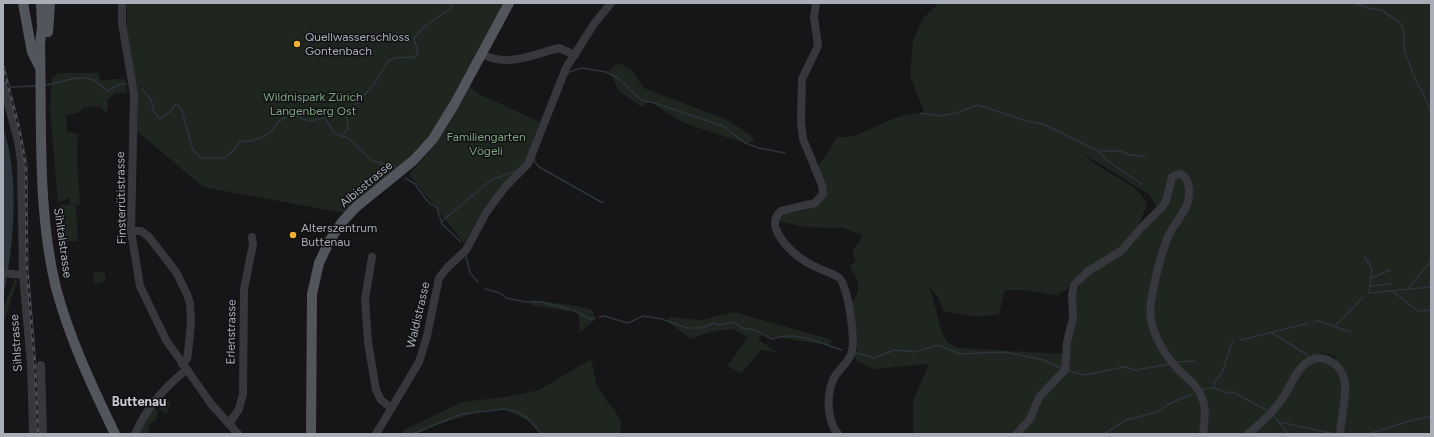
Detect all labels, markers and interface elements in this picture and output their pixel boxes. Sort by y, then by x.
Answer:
place label: Quellwasserschloss Gontenbach [305,30,410,58]
marker: Quellwasserschloss Gontenbach [292,39,302,49]
park label: Wildnispark Zürich Langenberg Ost [263,90,363,118]
park label: Familiengarten Vögeli [446,130,526,158]
street label: Finsterrütistrasse [113,151,129,245]
street label: Albisstrasse [337,158,395,210]
street label: Sihltalstrasse [51,207,75,279]
place label: Alterszentrum Buttenau [301,221,377,249]
marker: Alterszentrum Buttenau [288,230,298,240]
street label: Waldistrasse [404,280,433,350]
street label: Erlenstrasse [223,299,239,365]
street label: Sihlstrasse [7,313,25,372]
district label: Buttenau [112,394,166,409]

